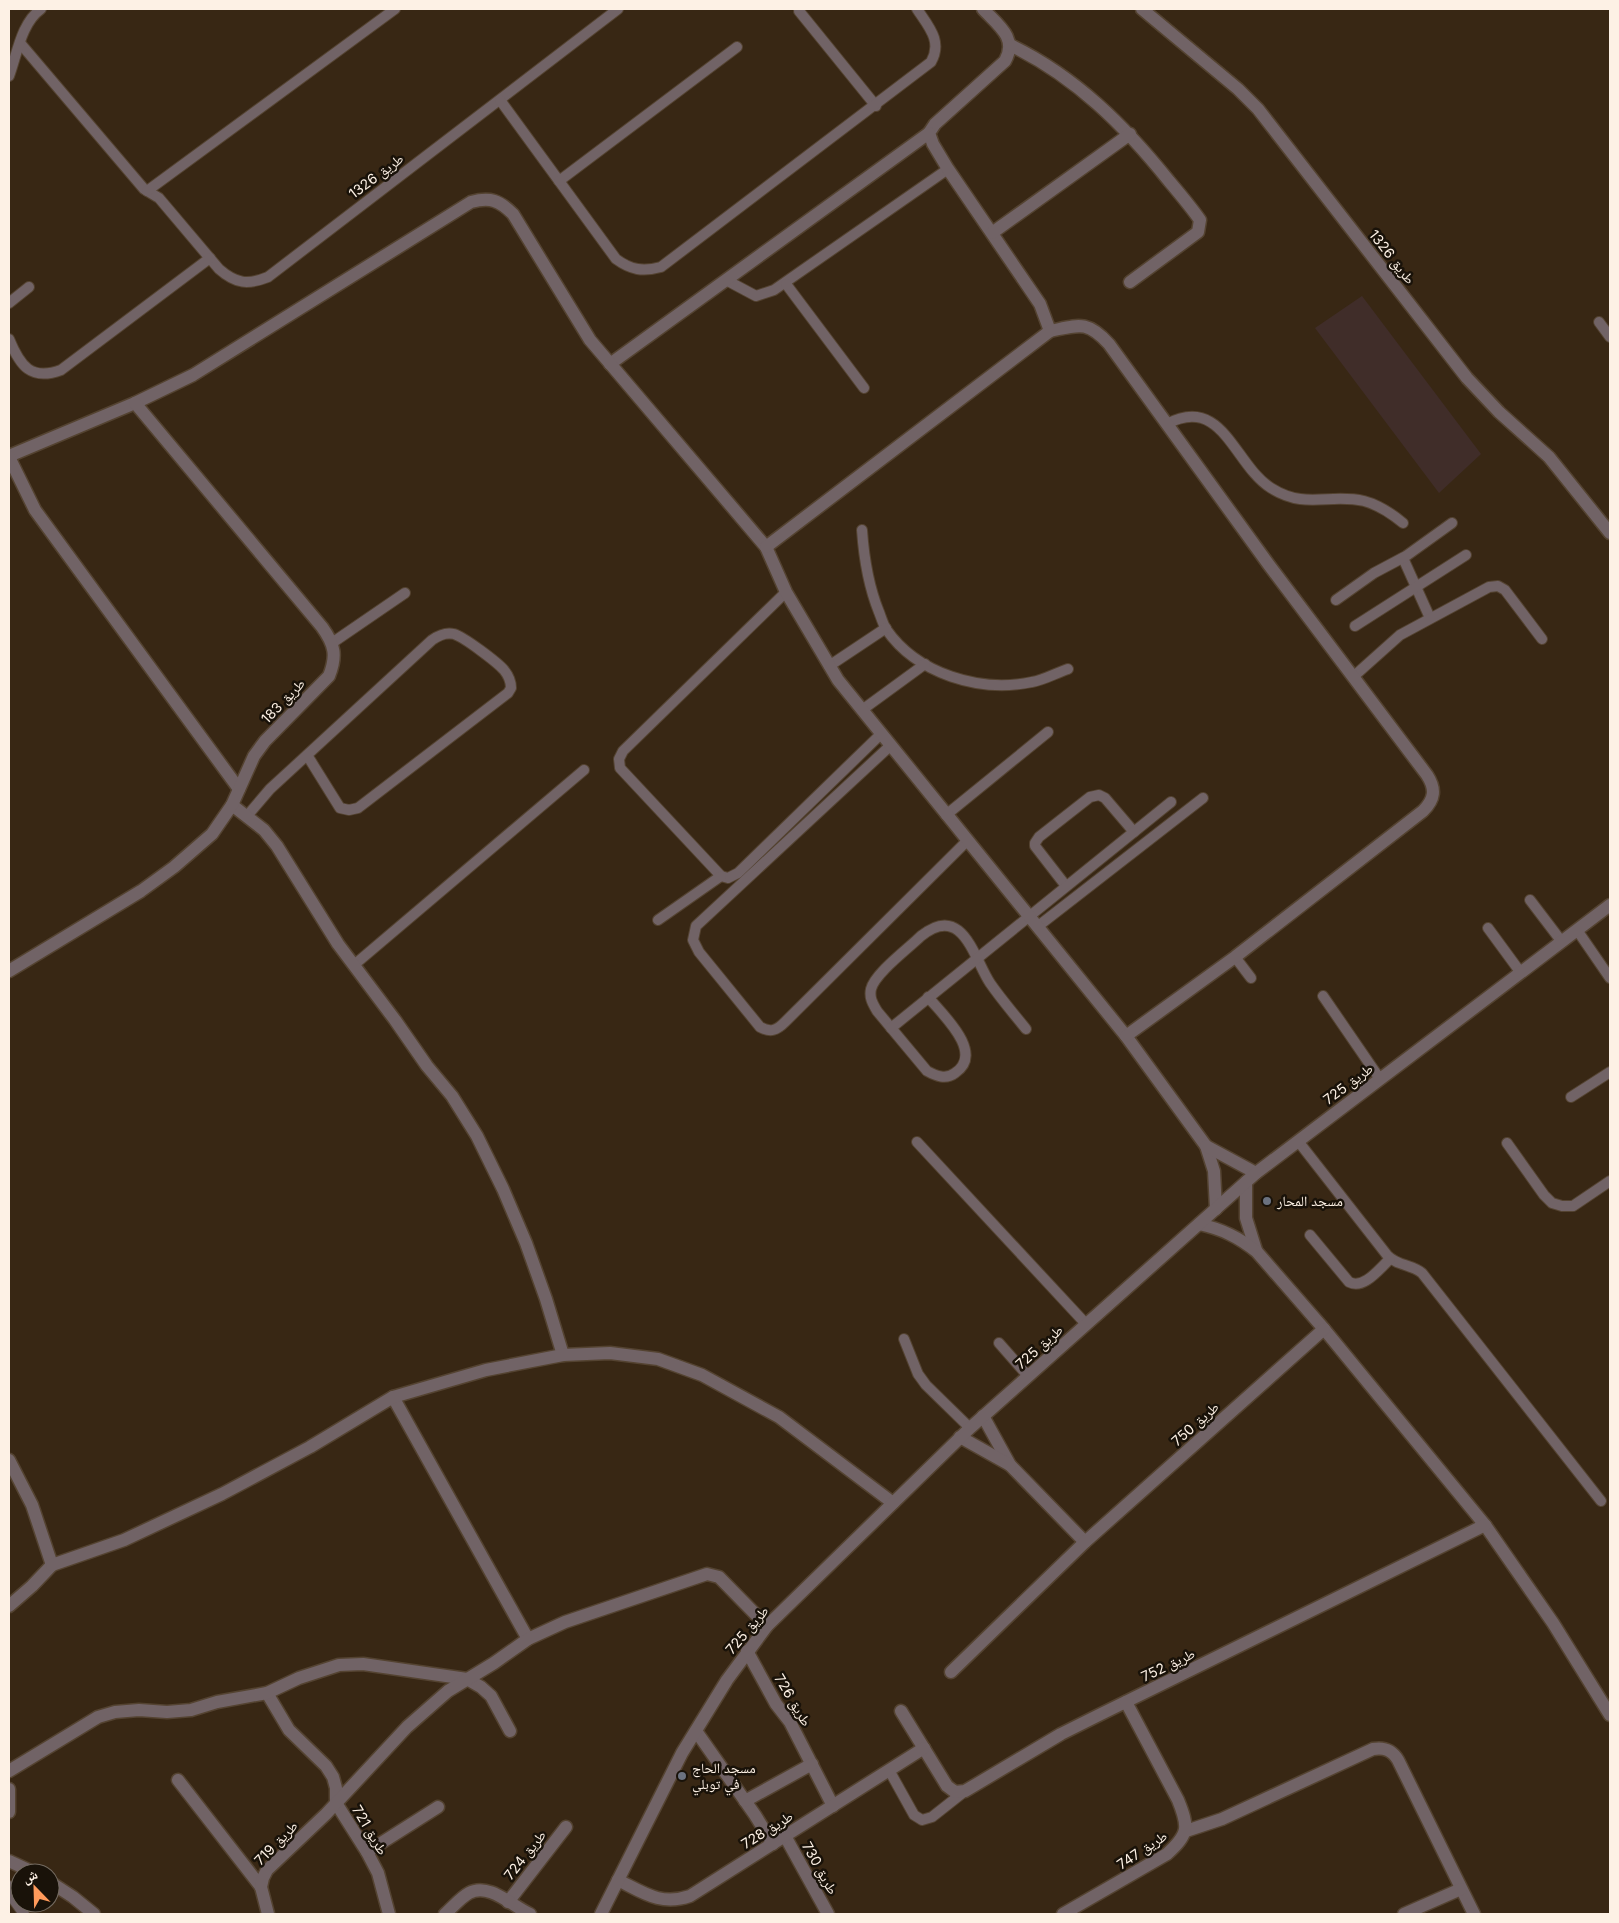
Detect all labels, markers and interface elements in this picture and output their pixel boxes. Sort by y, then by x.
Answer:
street label: طريق 1326 [345,149,408,203]
street label: طريق 1326 [1364,226,1419,288]
street label: طريق 183 [257,675,310,728]
street label: طريق 725 [1320,1059,1377,1109]
place label: مسجد المحار [1276,1192,1343,1210]
marker: مسجد المحار [1261,1195,1273,1207]
street label: طريق 725 [1012,1321,1067,1374]
street label: طريق 750 [1168,1398,1223,1451]
street label: طريق 725 [722,1602,773,1658]
street label: طريق 752 [1138,1644,1198,1687]
street label: طريق 726 [770,1671,816,1730]
place label: مسجد الحاج في توبلي [692,1759,756,1796]
marker: مسجد الحاج في توبلي [676,1770,688,1782]
street label: طريق 721 [347,1802,392,1859]
street label: طريق 728 [738,1807,797,1854]
street label: طريق 719 [250,1817,302,1870]
street label: طريق 724 [500,1827,551,1884]
street label: طريق 747 [1113,1827,1171,1874]
street label: طريق 730 [797,1838,842,1898]
north arrow [10,1863,60,1913]
text: ش [20,1865,40,1887]

